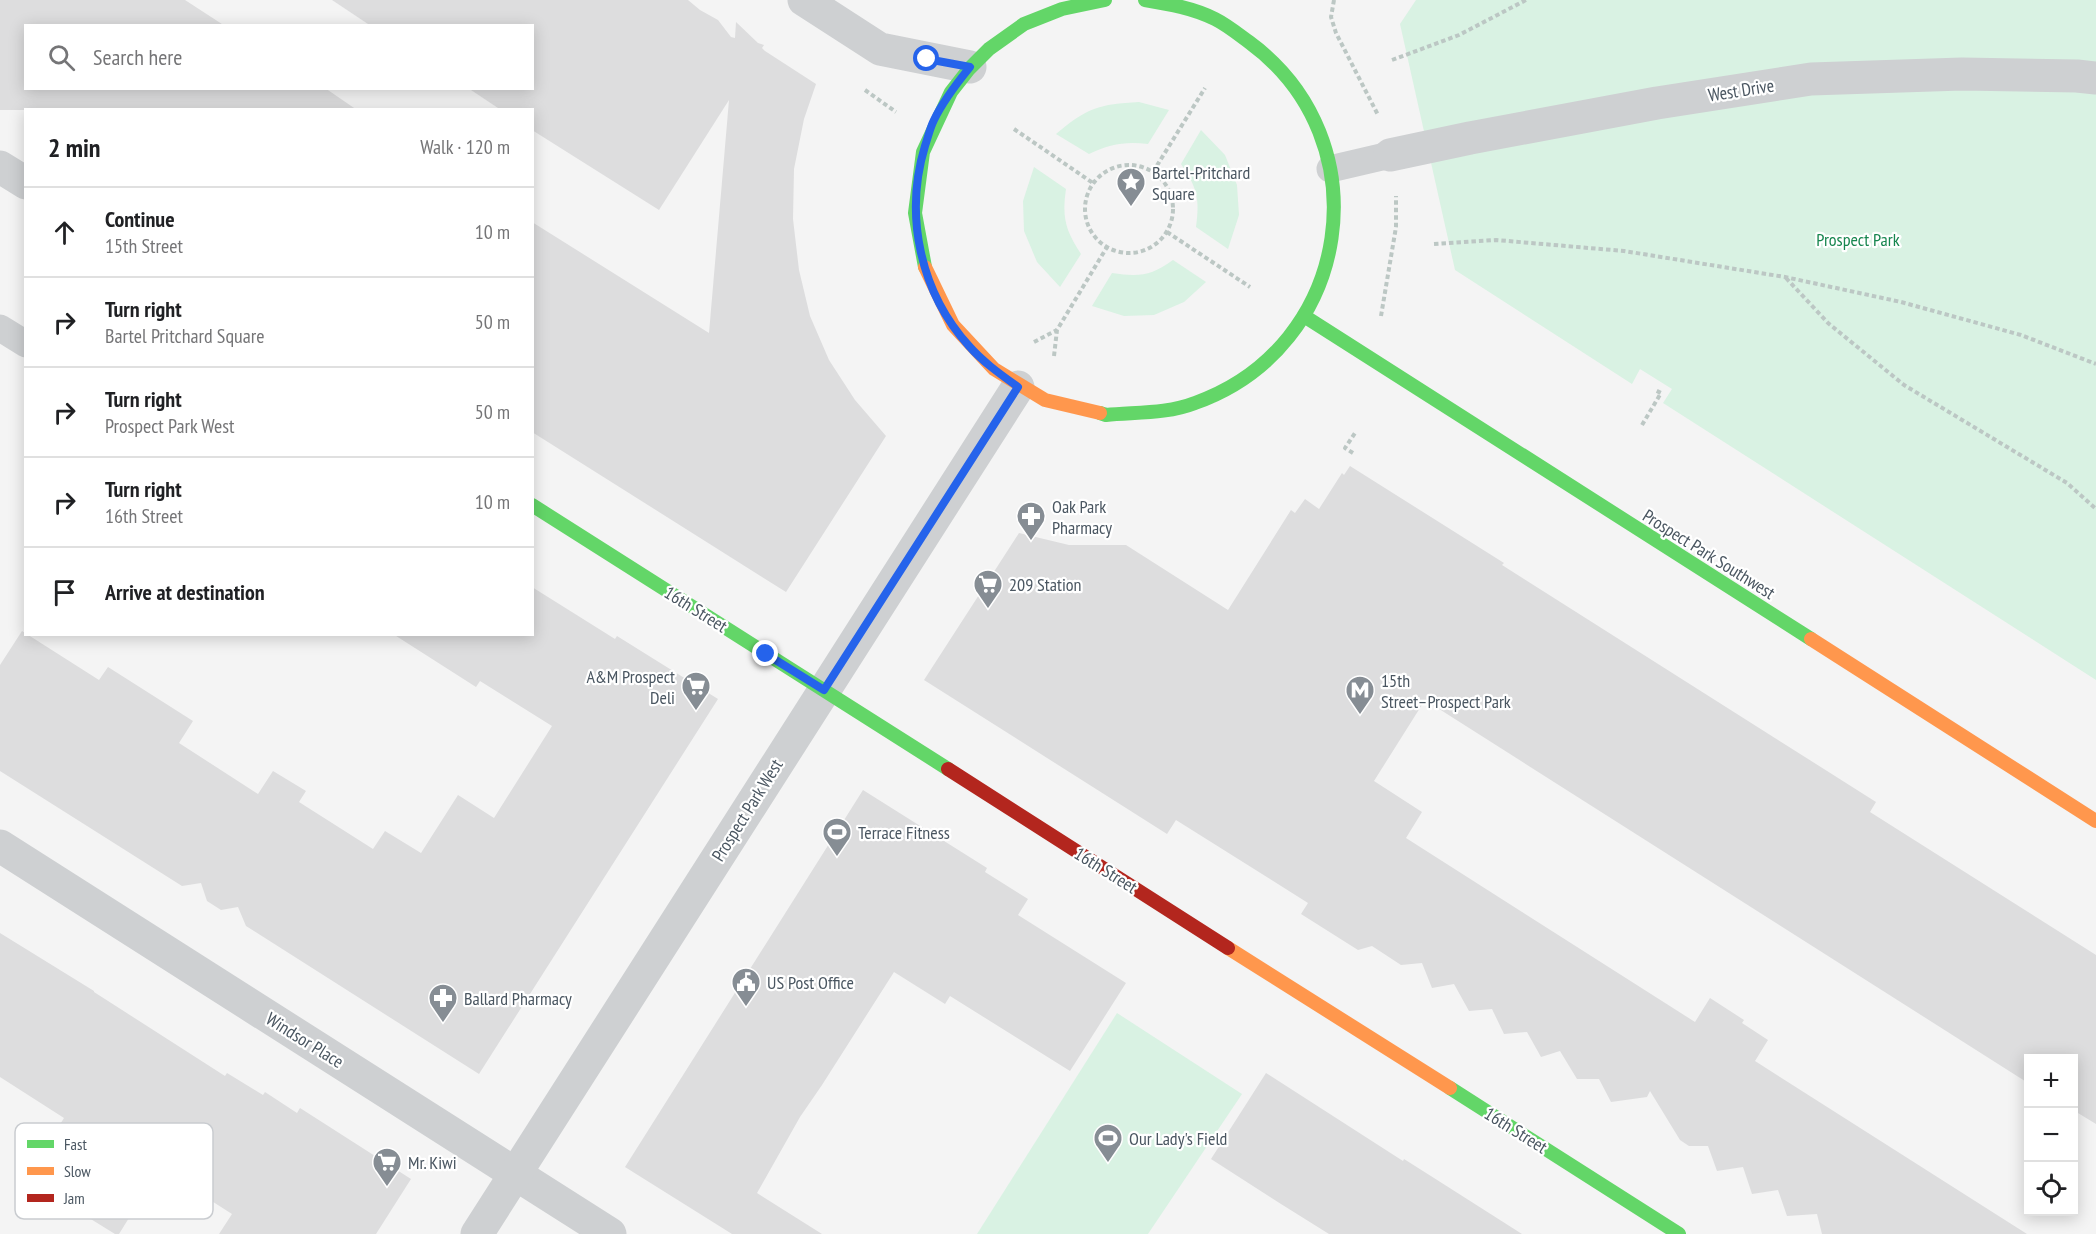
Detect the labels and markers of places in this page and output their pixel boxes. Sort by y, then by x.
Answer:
place label: Bartel-Pritchard Square [1152,161,1250,205]
place icon: Bartel-Pritchard Square [1115,166,1147,208]
place label: Oak Park Pharmacy [1052,495,1112,539]
pharmacy icon: Oak Park Pharmacy [1015,500,1047,542]
supermarket icon: 209 Station [972,568,1004,610]
place label: 209 Station [1009,573,1082,596]
place label: A&M Prospect Deli [586,665,675,709]
place label: 15th Street–Prospect Park [1381,669,1511,713]
supermarket icon: A&M Prospect Deli [680,670,712,712]
metro station icon: 15th Street–Prospect Park [1344,674,1376,716]
sports icon: Terrace Fitness [821,816,853,858]
place label: Terrace Fitness [858,821,950,844]
public building icon: US Post Office [730,966,762,1008]
place label: US Post Office [767,971,854,994]
pharmacy icon: Ballard Pharmacy [427,982,459,1024]
place label: Ballard Pharmacy [464,987,572,1010]
sports icon: Our Lady's Field [1092,1122,1124,1164]
place label: Our Lady's Field [1129,1127,1227,1150]
supermarket icon: Mr. Kiwi [371,1146,403,1188]
place label: Mr. Kiwi [408,1151,457,1174]

